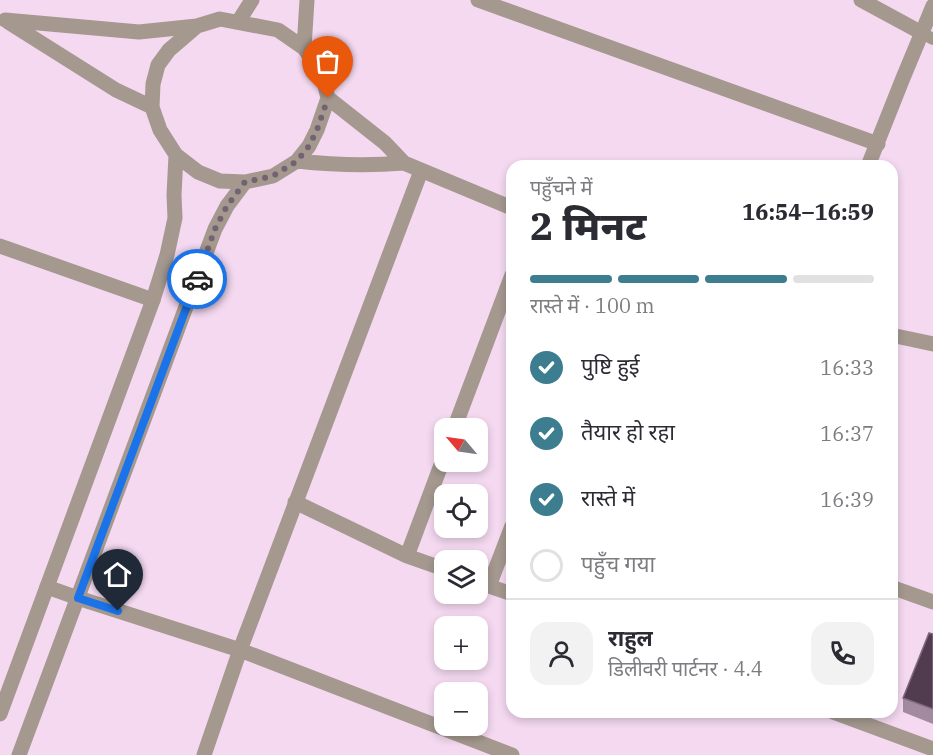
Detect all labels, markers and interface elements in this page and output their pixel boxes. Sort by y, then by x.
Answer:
pin [302,36,353,98]
icon: bag [311,45,344,78]
text: पहुँचने में [530,174,592,201]
text: 16:54–16:59 [742,197,874,226]
text: 2 मिनट [530,200,646,251]
courier [167,249,227,309]
icon: car [181,263,214,296]
text: रास्ते में · 100 m [530,292,655,319]
icon: check [530,351,563,384]
text: पुष्टि हुई [581,351,640,380]
text: 16:33 [820,354,874,381]
icon: check [530,417,563,450]
text: तैयार हो रहा [581,417,675,446]
north arrow [434,418,488,472]
map controls [434,418,488,736]
text: 16:37 [820,420,874,447]
icon: check [530,483,563,516]
text: रास्ते में [581,483,635,512]
button: locate [434,484,488,538]
text: 16:39 [820,486,874,513]
pin [92,549,143,611]
text: पहुँच गया [581,549,655,578]
button: layers [434,550,488,604]
icon: home [101,558,134,591]
button: + [434,616,488,670]
button: person [530,622,593,685]
button: phone [811,622,874,685]
text: राहुल [608,623,653,652]
text: डिलीवरी पार्टनर · 4.4 [608,655,763,682]
button: − [434,682,488,736]

